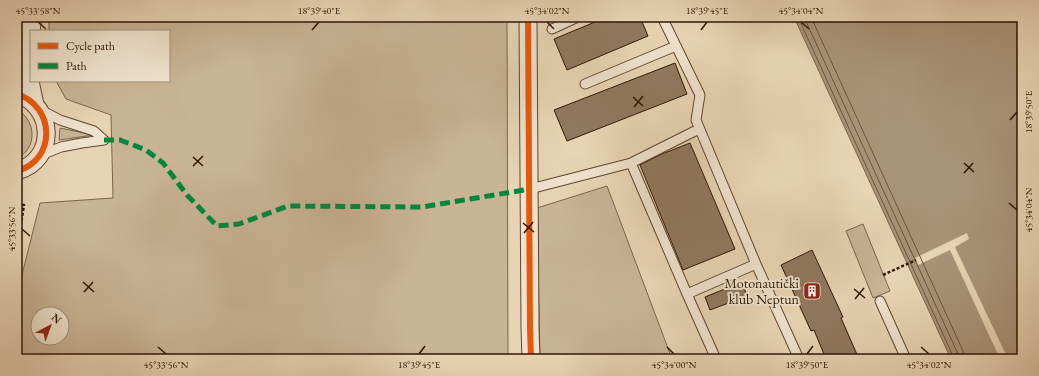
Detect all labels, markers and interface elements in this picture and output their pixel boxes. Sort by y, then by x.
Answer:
text: 45°33'58"N [16,4,61,17]
text: 18°39'40"E [298,4,341,17]
text: 45°34'02"N [525,4,570,17]
text: 18°39'45"E [686,4,729,17]
text: 45°34'04"N [779,4,824,17]
legend [30,30,170,82]
text: Cycle path [66,38,115,54]
text: Path [66,58,87,74]
text: 18°39'50"E [1022,90,1035,133]
text: 45°34'04"N [1022,187,1035,232]
text: 45°33'56"N [5,206,18,251]
place label: Motonautički klub Neptun [725,274,800,308]
building icon: Motonautički klub Neptun [802,281,822,301]
north arrow [30,306,70,346]
text: N [49,310,65,327]
text: 45°33'56"N [144,358,189,371]
text: 18°39'45"E [398,358,441,371]
text: 45°34'00"N [652,358,697,371]
text: 18°39'50"E [786,358,829,371]
text: 45°34'02"N [907,358,952,371]

